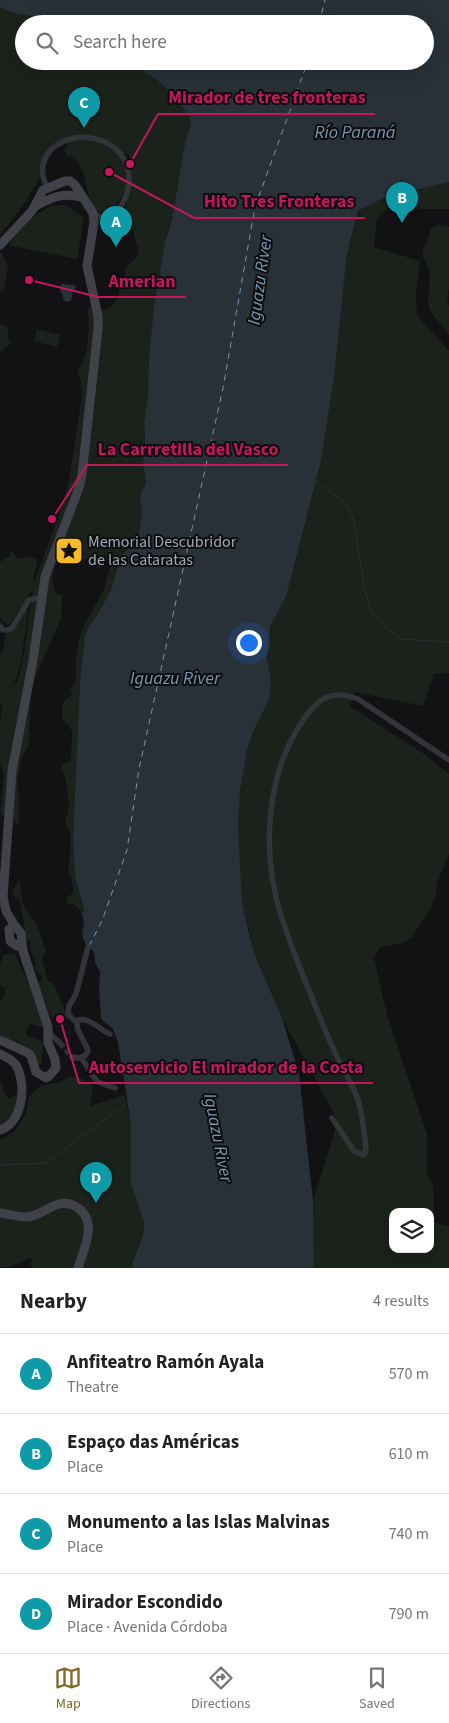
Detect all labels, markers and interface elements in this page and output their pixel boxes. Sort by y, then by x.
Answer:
search box [15,15,434,70]
icon: search [33,29,61,57]
text: Search here [73,29,167,56]
callout: Mirador de tres fronteras [158,81,375,114]
text: Mirador de tres fronteras [168,85,366,110]
pin: C [68,87,100,128]
water label: Río Paraná [314,120,396,145]
pin: B [386,182,418,223]
callout: Hito Tres Fronteras [194,185,365,218]
text: Hito Tres Fronteras [204,189,354,214]
pin: A [100,206,132,247]
water label: Iguazu River [241,233,279,326]
callout: Amerian [99,264,186,297]
text: Amerian [108,269,175,294]
callout: La Carrretilla del Vasco [87,432,288,465]
text: La Carrretilla del Vasco [97,437,279,462]
place label: Memorial Descubridor de las Cataratas [88,531,237,571]
place icon: Memorial Descubridor de las Cataratas [54,536,84,566]
your location [236,630,262,656]
water label: Iguazu River [130,666,221,691]
callout: Autoservicio El mirador de la Costa [79,1050,373,1083]
text: Autoservicio El mirador de la Costa [88,1055,363,1080]
water label: Iguazu River [197,1091,239,1185]
pin: D [80,1162,112,1203]
map controls [389,1208,434,1253]
button: layers [389,1208,434,1253]
text: Nearby [20,1286,87,1316]
text: 4 results [373,1290,429,1312]
text: Anfiteatro Ramón Ayala [67,1349,264,1376]
text: A [31,1363,41,1385]
text: 570 m [389,1363,429,1385]
text: Theatre [67,1376,119,1398]
text: Espaço das Américas [67,1429,239,1456]
text: B [31,1443,41,1465]
text: 610 m [389,1443,429,1465]
text: Place [67,1456,103,1478]
text: Monumento a las Islas Malvinas [67,1509,330,1536]
text: C [31,1523,41,1545]
text: 740 m [389,1523,429,1545]
text: Place [67,1536,103,1558]
text: Mirador Escondido [67,1589,223,1616]
text: D [31,1603,41,1625]
text: 790 m [389,1603,429,1625]
text: Place · Avenida Córdoba [67,1616,228,1638]
tab: Map [54,1664,82,1714]
tab: Directions [191,1664,250,1714]
tab: Saved [359,1664,395,1714]

